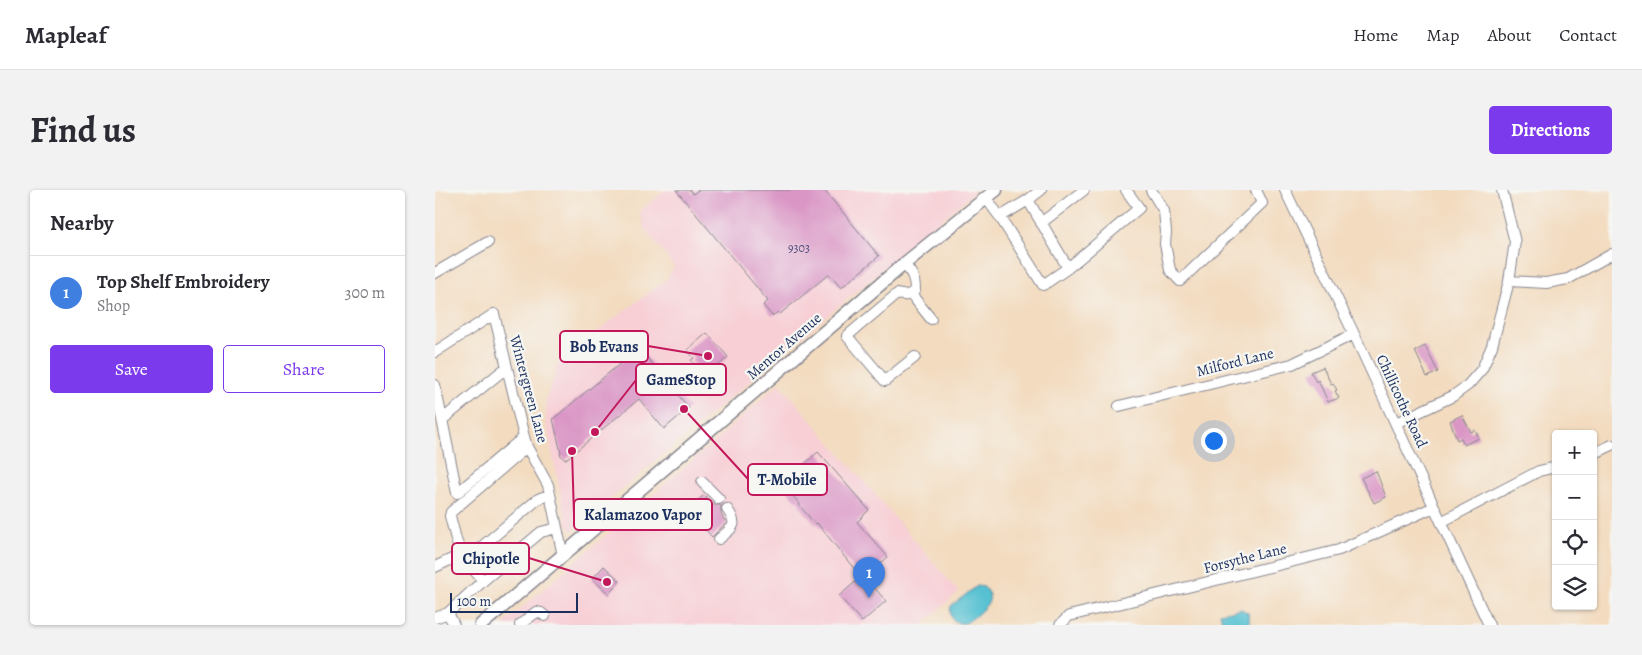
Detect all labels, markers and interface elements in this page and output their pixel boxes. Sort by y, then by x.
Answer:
text: Mapleaf [25,19,107,51]
text: Home [1353,23,1398,47]
text: Map [1426,23,1459,47]
text: About [1487,23,1531,47]
text: Contact [1559,23,1617,47]
text: Find us [30,106,136,154]
button: Directions [1489,106,1612,154]
text: Nearby [50,209,113,237]
house number: 9303 [788,240,810,256]
text: Top Shelf Embroidery [97,269,270,295]
text: 1 [63,282,69,304]
text: 300 m [345,282,385,304]
text: Shop [97,295,130,317]
street label: Mentor Avenue [742,308,826,384]
callout: Bob Evans [560,331,648,362]
street label: Wintergreen Lane [505,332,553,445]
text: Bob Evans [570,336,638,358]
street label: Milford Lane [1194,343,1276,381]
button: Save [50,345,213,393]
button: Share [223,345,385,393]
street label: Chillicothe Road [1372,351,1433,452]
callout: GameStop [636,364,726,395]
text: GameStop [646,369,716,391]
your location [1201,428,1227,454]
map controls [1552,430,1597,610]
button: + [1552,430,1597,475]
callout: T-Mobile [748,464,827,495]
text: T-Mobile [757,469,817,491]
button: − [1552,475,1597,520]
callout: Kalamazoo Vapor [574,499,712,530]
text: Kalamazoo Vapor [584,504,702,526]
button: locate [1552,520,1597,565]
street label: Forsythe Lane [1201,538,1289,578]
callout: Chipotle [452,543,529,574]
text: Chipotle [462,548,520,570]
pin: 1 [853,557,885,598]
button: layers [1552,565,1597,610]
scale bar [450,590,577,613]
text: 100 m [457,592,491,611]

